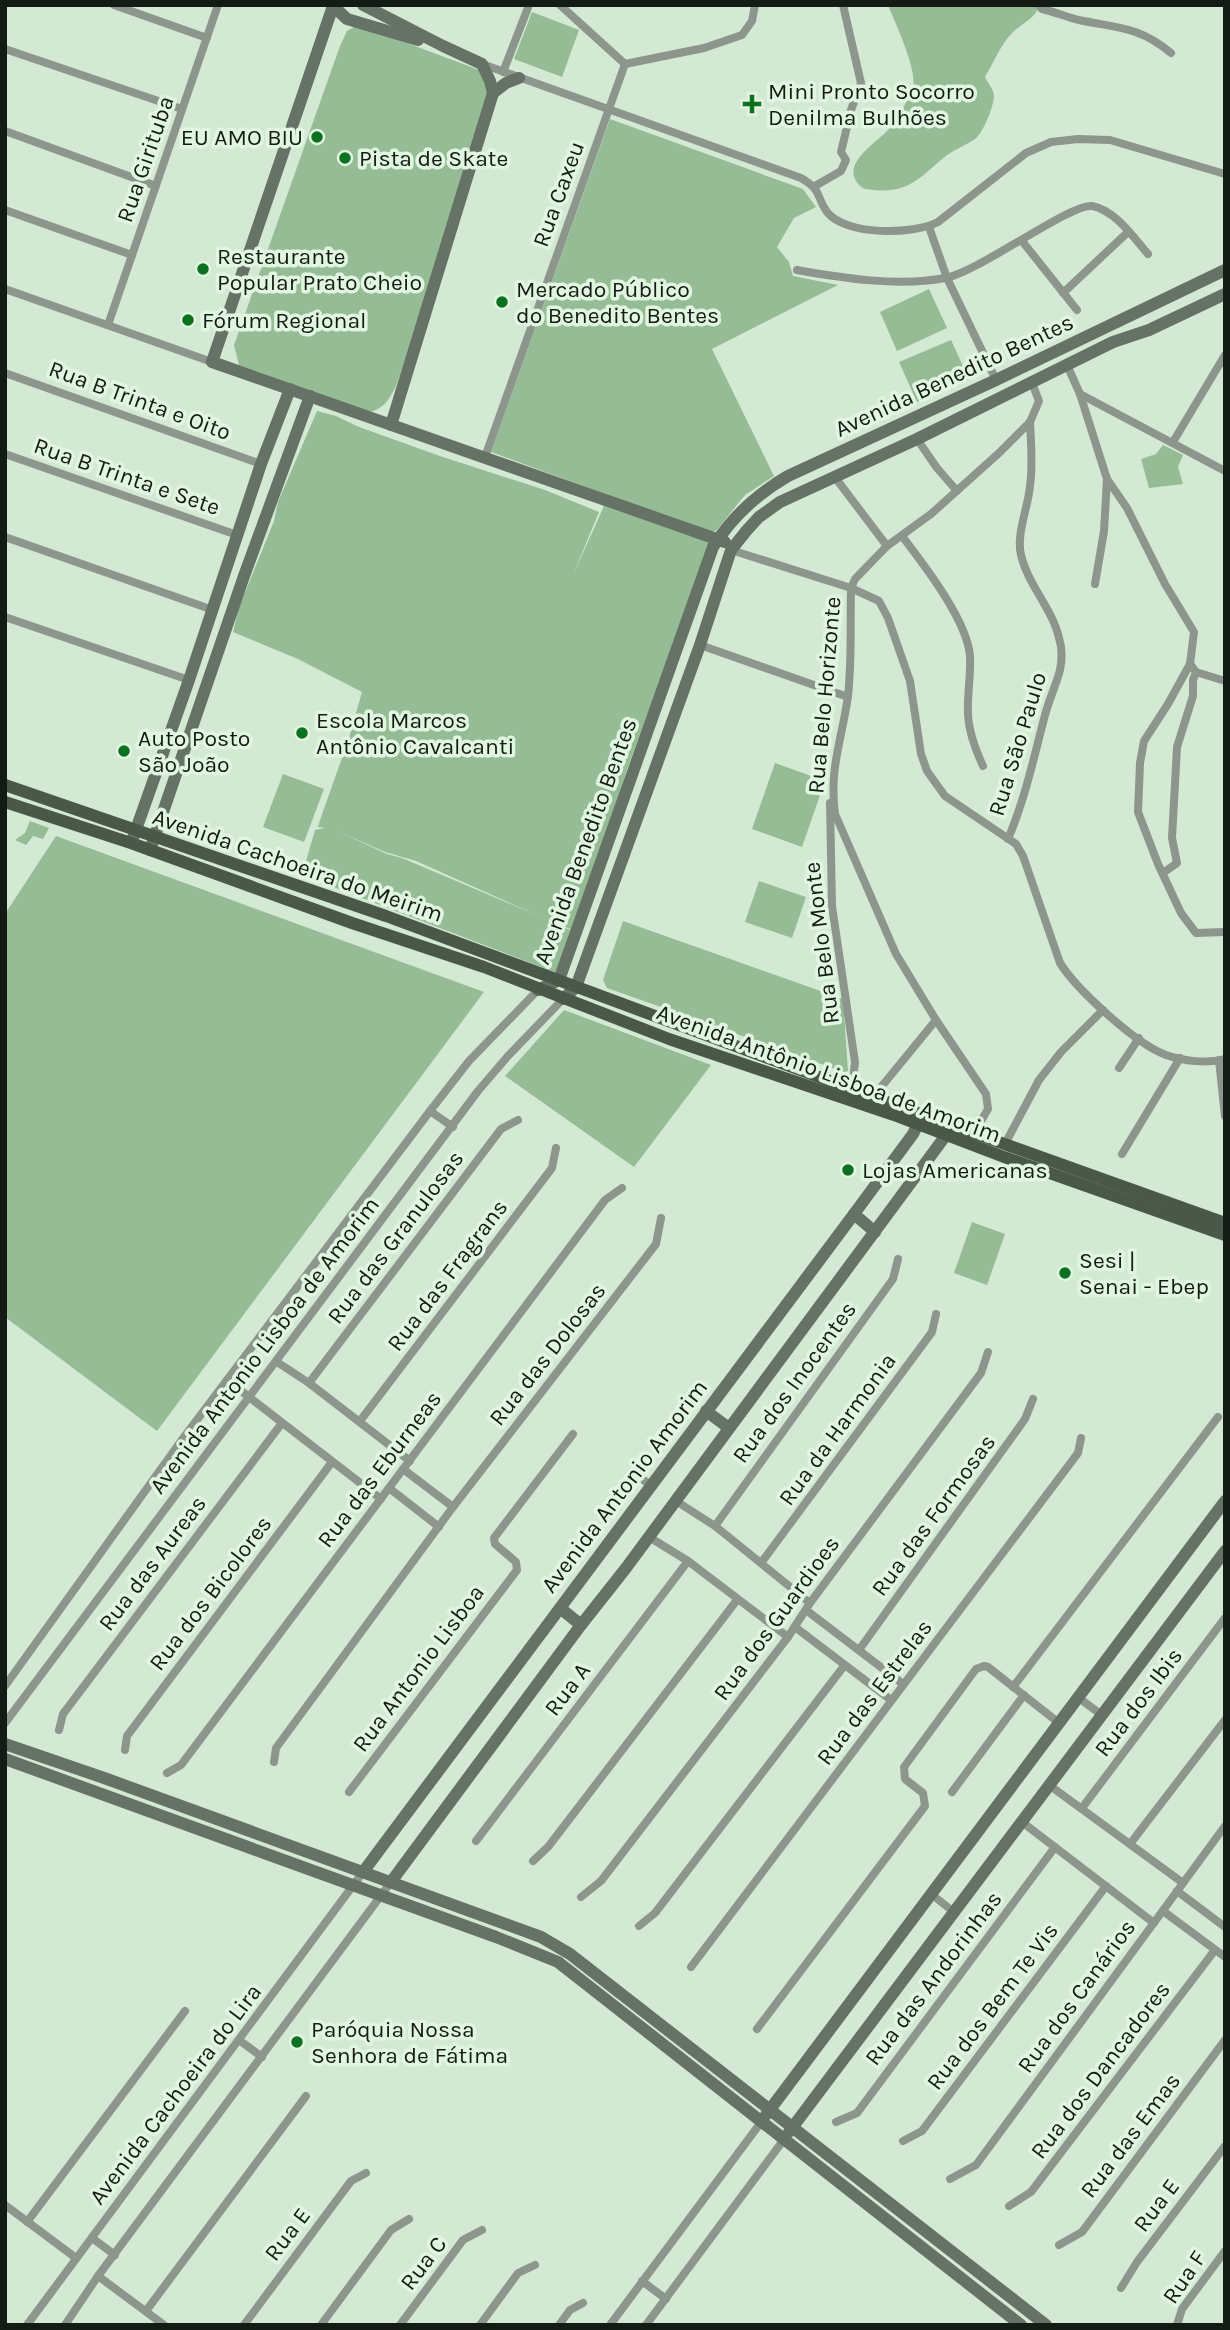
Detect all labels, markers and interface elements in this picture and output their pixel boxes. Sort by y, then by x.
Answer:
place label: Mini Pronto Socorro Denilma Bulhões [768,78,975,131]
street label: Rua Girituba [111,92,180,226]
marker: Mini Pronto Socorro Denilma Bulhões [742,94,762,114]
place label: EU AMO BIU [181,124,303,151]
marker: EU AMO BIU [309,129,325,145]
street label: Rua Caxeu [527,138,590,251]
place label: Pista de Skate [359,145,508,172]
marker: Pista de Skate [337,150,353,166]
place label: Restaurante Popular Prato Cheio [217,243,422,296]
marker: Restaurante Popular Prato Cheio [195,261,211,277]
place label: Mercado Público do Benedito Bentes [516,276,719,329]
marker: Mercado Público do Benedito Bentes [494,294,510,310]
place label: Fórum Regional [202,307,366,334]
street label: Avenida Benedito Bentes [831,308,1078,443]
marker: Fórum Regional [180,312,196,328]
street label: Rua B Trinta e Oito [45,355,235,446]
street label: Rua B Trinta e Sete [30,432,223,521]
street label: Rua Belo Horizonte [802,595,847,795]
street label: Rua São Paulo [983,669,1052,819]
place label: Escola Marcos Antônio Cavalcanti [316,707,514,760]
street label: Avenida Benedito Bentes [528,714,643,968]
place label: Auto Posto São João [138,725,250,778]
marker: Escola Marcos Antônio Cavalcanti [294,725,310,741]
marker: Auto Posto São João [116,743,132,759]
street label: Avenida Cachoeira do Meirim [149,803,447,928]
street label: Rua Belo Monte [798,860,845,1026]
street label: Avenida Antônio Lisboa de Amorim [653,998,1005,1148]
street label: Rua das Granulosas [322,1146,469,1329]
place label: Lojas Americanas [862,1157,1048,1184]
marker: Lojas Americanas [840,1162,856,1178]
street label: Avenida Antonio Lisboa de Amorim [144,1192,385,1499]
street label: Rua das Fragrans [382,1194,513,1356]
place label: Sesi | Senai - Ebep [1079,1247,1209,1300]
marker: Sesi | Senai - Ebep [1057,1265,1073,1281]
street label: Rua das Dolosas [483,1278,611,1431]
street label: Rua dos Inocentes [727,1296,862,1468]
street label: Rua da Harmonia [773,1348,902,1511]
street label: Avenida Antonio Amorim [535,1375,713,1598]
street label: Rua das Eburneas [312,1386,447,1553]
street label: Rua das Formosas [866,1429,1001,1601]
street label: Rua das Aureas [93,1490,212,1636]
street label: Rua dos Bicolores [143,1511,277,1676]
street label: Rua dos Guardioes [708,1531,845,1706]
street label: Rua Antonio Lisboa [347,1580,490,1757]
street label: Rua das Estrelas [811,1614,938,1770]
street label: Rua dos Ibis [1089,1643,1188,1762]
street label: Rua A [539,1657,596,1721]
street label: Rua das Andorinhas [859,1886,1008,2071]
street label: Rua dos Canários [1012,1914,1141,2078]
street label: Rua dos Bem Te Vis [921,1918,1064,2095]
street label: Rua dos Dancadores [1025,1977,1176,2164]
street label: Avenida Cachoeira do Lira [84,1979,267,2210]
place label: Paróquia Nossa Senhora de Fátima [311,2016,508,2069]
marker: Paróquia Nossa Senhora de Fátima [289,2034,305,2050]
street label: Rua das Emas [1075,2068,1186,2203]
street label: Rua E [1128,2174,1185,2237]
street label: Rua E [259,2203,316,2266]
street label: Rua C [394,2231,452,2295]
street label: Rua F [1157,2246,1212,2309]

